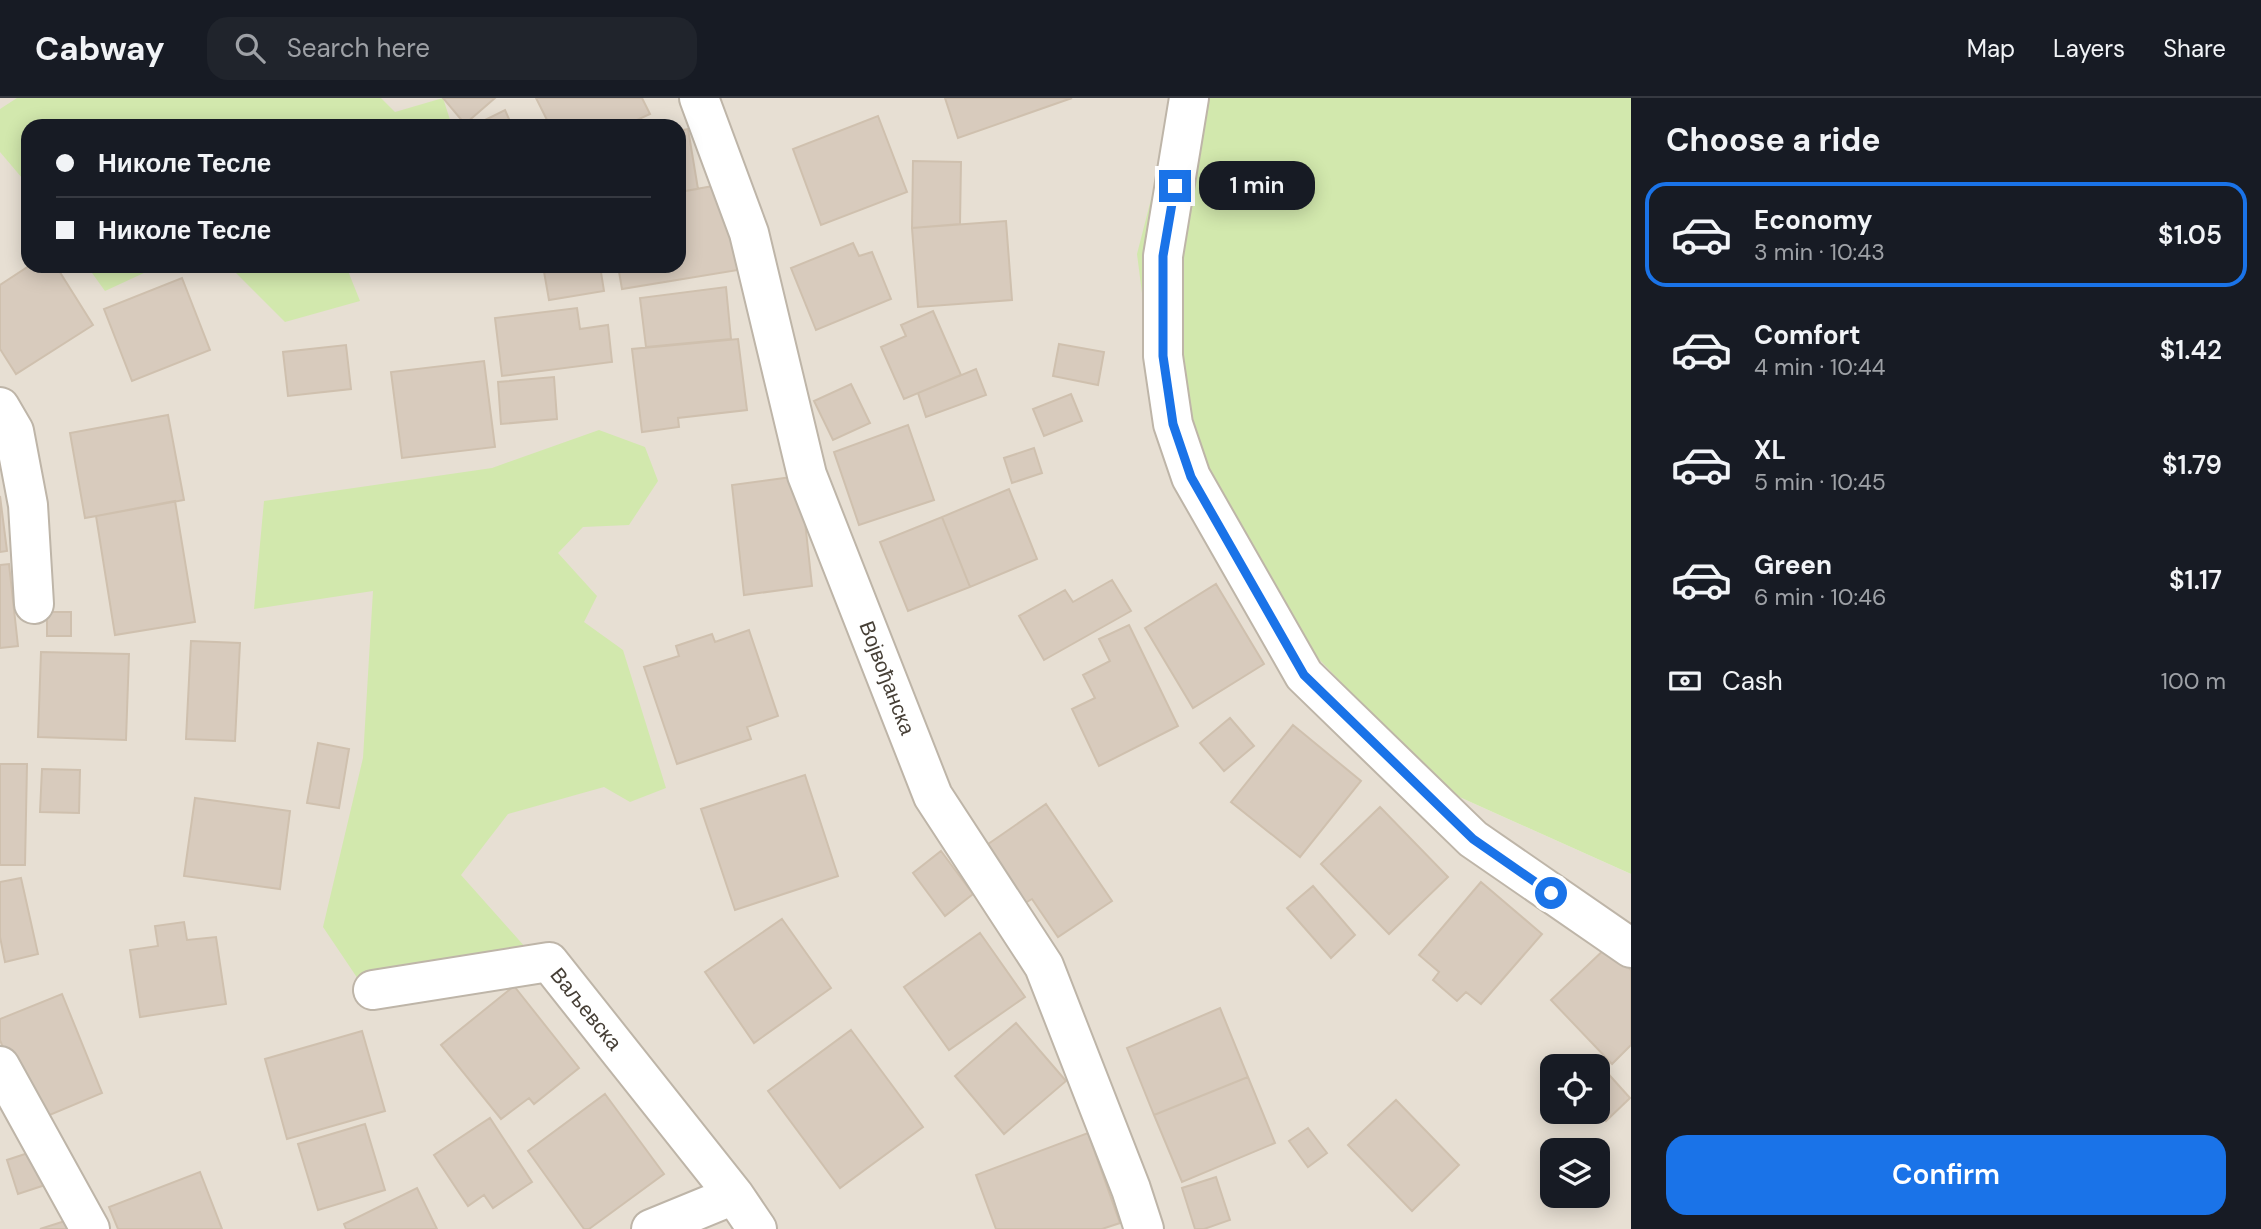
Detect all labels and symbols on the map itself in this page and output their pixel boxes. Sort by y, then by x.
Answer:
callout: 1 min [1200,162,1315,210]
route end [1159,170,1191,202]
street label: Војвођанска [852,617,922,739]
route start [1535,877,1567,909]
street label: Ваљевска [544,962,628,1057]

